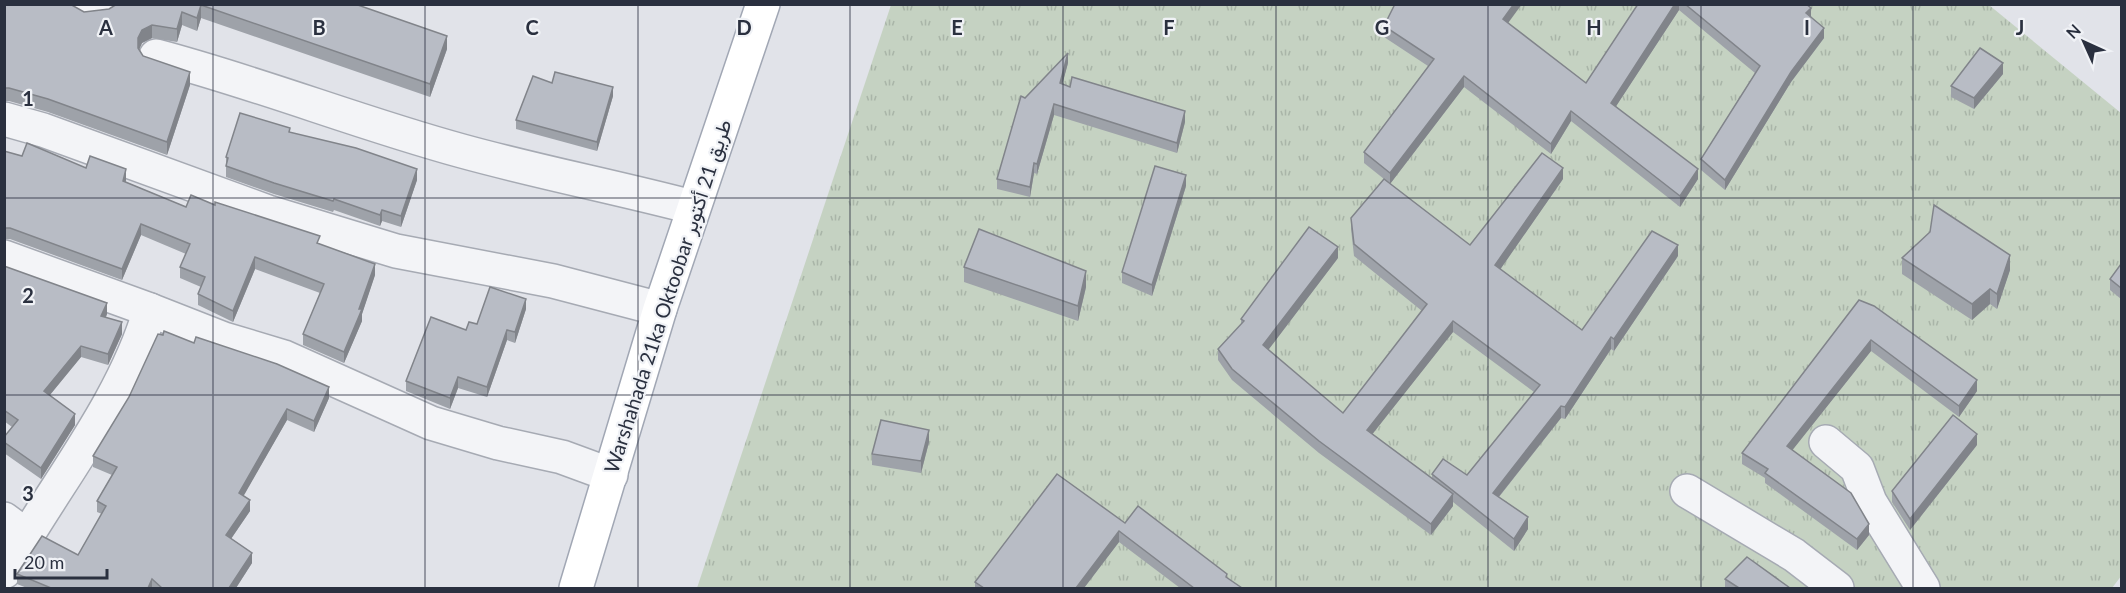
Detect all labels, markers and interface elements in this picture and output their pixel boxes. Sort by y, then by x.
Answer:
north arrow [2054,12,2114,72]
text: A [98,15,113,39]
text: B [312,15,326,39]
text: C [525,15,539,39]
text: D [736,15,752,39]
text: E [951,15,963,39]
text: F [1163,15,1175,39]
text: G [1375,15,1389,39]
text: H [1586,15,1602,39]
text: I [1804,15,1810,39]
text: J [2016,15,2024,39]
text: N [2062,20,2084,42]
text: 1 [22,86,34,110]
street label: Warshahada 21ka Oktoobar طريق 21 أكتوبر [598,116,738,476]
text: 2 [22,283,34,307]
text: 3 [22,481,34,505]
scale bar [15,542,106,580]
text: 20 m [24,551,64,573]

